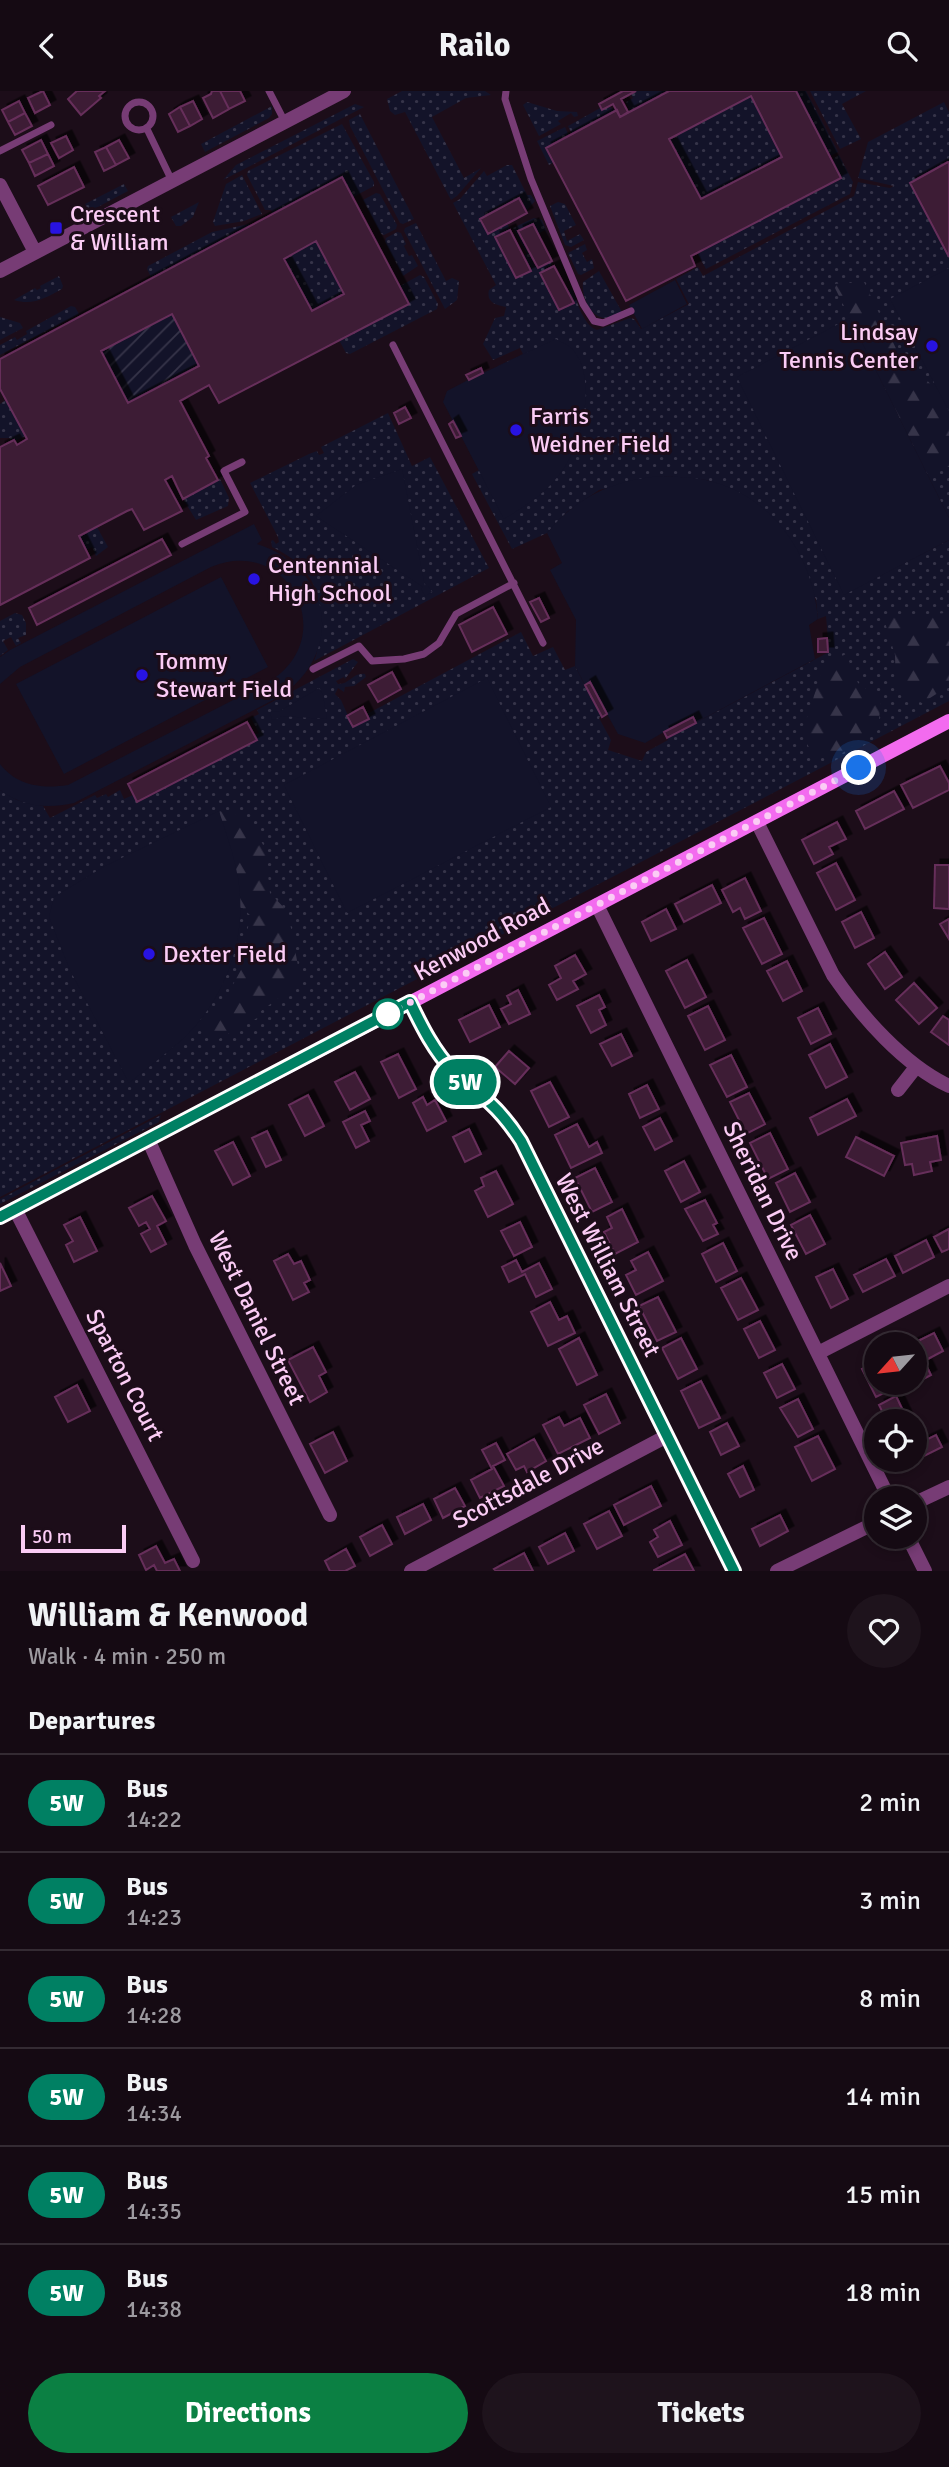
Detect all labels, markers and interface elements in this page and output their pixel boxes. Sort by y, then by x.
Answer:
text: Railo [439,26,510,65]
icon: back [28,27,66,65]
icon: search [883,27,921,65]
place label: Crescent & William [70,199,169,257]
marker: Crescent & William [48,220,64,236]
place label: Lindsay Tennis Center [779,317,918,375]
marker: Lindsay Tennis Center [924,338,940,354]
place label: Farris Weidner Field [530,401,671,459]
marker: Farris Weidner Field [508,422,524,438]
place label: Centennial High School [268,550,391,608]
marker: Centennial High School [246,571,262,587]
place label: Tommy Stewart Field [156,646,292,704]
marker: Tommy Stewart Field [134,667,150,683]
your location [841,750,876,785]
street label: Kenwood Road [409,891,555,987]
place label: Dexter Field [163,939,287,969]
marker: Dexter Field [141,946,157,962]
unlabelled marker [373,999,403,1029]
line badge: 5W [434,1059,496,1105]
text: 5W [448,1067,482,1097]
street label: Sheridan Drive [716,1117,810,1265]
street label: West William Street [549,1168,667,1362]
street label: West Daniel Street [202,1226,312,1410]
street label: Sparton Court [79,1304,171,1446]
north arrow [864,1332,928,1395]
map controls [864,1332,927,1549]
button: locate [864,1409,927,1472]
street label: Scottsdale Drive [447,1431,609,1535]
button: layers [864,1486,927,1549]
scale bar [21,1522,126,1554]
text: 50 m [32,1525,72,1549]
button: heart [847,1594,921,1668]
text: William & Kenwood [28,1595,308,1636]
text: Walk · 4 min · 250 m [28,1642,226,1671]
text: Departures [28,1705,155,1737]
text: Bus [126,1773,168,1805]
text: 2 min [859,1787,921,1819]
text: 5W [49,1788,84,1818]
text: 14:22 [126,1805,182,1834]
text: Bus [126,1871,168,1903]
text: 3 min [859,1885,921,1917]
text: 5W [49,1886,84,1916]
text: 14:23 [126,1903,182,1932]
text: Bus [126,1969,168,2001]
text: 8 min [859,1983,921,2015]
text: 5W [49,1984,84,2014]
text: 14:28 [126,2001,182,2030]
text: Bus [126,2067,168,2099]
text: 14 min [845,2081,921,2113]
text: 5W [49,2082,84,2112]
text: 14:34 [126,2099,182,2128]
text: Bus [126,2165,168,2197]
text: 15 min [845,2179,921,2211]
text: 5W [49,2180,84,2210]
text: 14:35 [126,2197,182,2226]
text: Bus [126,2263,168,2295]
text: 18 min [845,2277,921,2309]
text: 5W [49,2278,84,2308]
text: 14:38 [126,2295,182,2324]
button: Directions [28,2373,468,2453]
button: Tickets [482,2373,921,2453]

